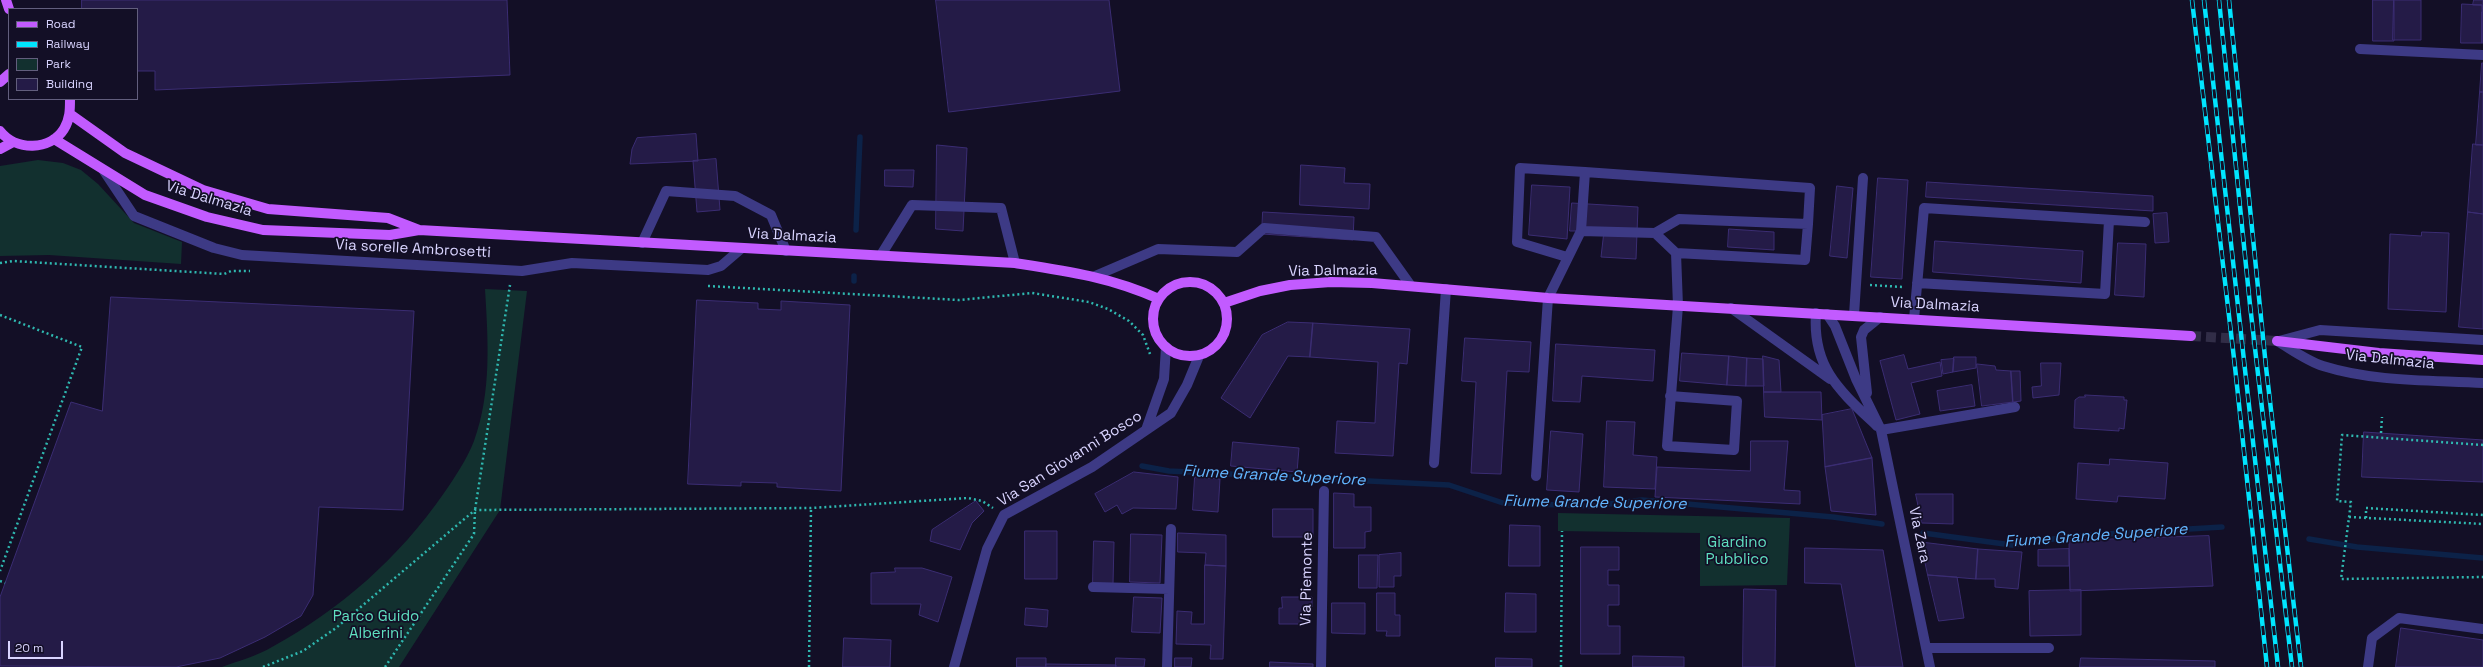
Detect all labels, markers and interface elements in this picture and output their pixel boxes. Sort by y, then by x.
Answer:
legend [8,8,138,100]
text: Road [46,16,75,32]
text: Railway [46,36,90,52]
text: Park [46,56,71,72]
text: Building [46,76,93,92]
street label: Via Dalmazia [164,177,254,221]
street label: Via Dalmazia [747,225,837,247]
street label: Via sorelle Ambrosetti [335,236,491,262]
street label: Via Dalmazia [1288,261,1378,281]
street label: Via Dalmazia [1890,294,1980,316]
street label: Via Dalmazia [2345,346,2435,374]
street label: Via San Giovanni Bosco [995,407,1145,511]
water label: Fiume Grande Superiore [1182,462,1366,490]
water label: Fiume Grande Superiore [1503,492,1687,514]
street label: Via Zara [1904,505,1934,565]
water label: Fiume Grande Superiore [2004,520,2188,552]
street label: Via Piemonte [1297,532,1317,626]
park label: Giardino Pubblico [1705,534,1769,569]
park label: Parco Guido Alberini [333,608,419,643]
scale bar [10,633,65,659]
text: 20 m [15,640,43,656]

